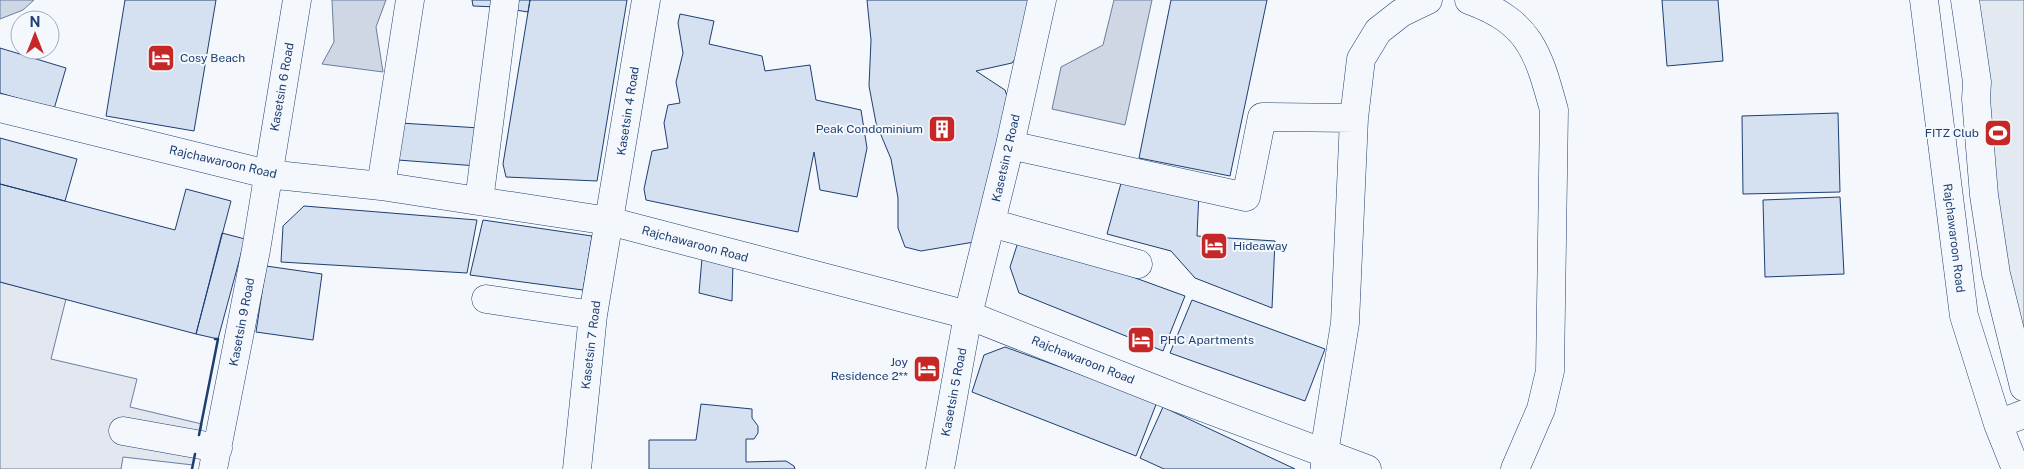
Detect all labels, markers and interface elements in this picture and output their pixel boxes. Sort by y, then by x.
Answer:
north arrow [10,10,60,60]
text: N [30,14,40,30]
street label: Kasetsin 6 Road [267,42,297,132]
hotel icon: Cosy Beach [146,43,176,73]
place label: Cosy Beach [180,51,245,65]
street label: Kasetsin 4 Road [614,66,642,156]
street label: Kasetsin 2 Road [989,113,1023,203]
building icon: Peak Condominium [927,114,957,144]
sports icon: FITZ Club [1983,118,2013,148]
place label: Peak Condominium [816,122,923,136]
place label: FITZ Club [1925,126,1979,140]
street label: Rajchawaroon Road [168,143,278,181]
street label: Rajchawaroon Road [1940,183,1968,293]
street label: Rajchawaroon Road [640,223,750,265]
hotel icon: Hideaway [1199,231,1229,261]
place label: Hideaway [1233,239,1288,253]
street label: Kasetsin 9 Road [227,277,257,367]
street label: Kasetsin 7 Road [579,300,603,390]
hotel icon: PHC Apartments [1126,325,1156,355]
street label: Rajchawaroon Road [1029,333,1137,387]
place label: PHC Apartments [1160,333,1254,347]
street label: Kasetsin 5 Road [939,347,969,437]
hotel icon: Joy Residence 2** [912,354,942,384]
place label: Joy Residence 2** [831,355,909,383]

